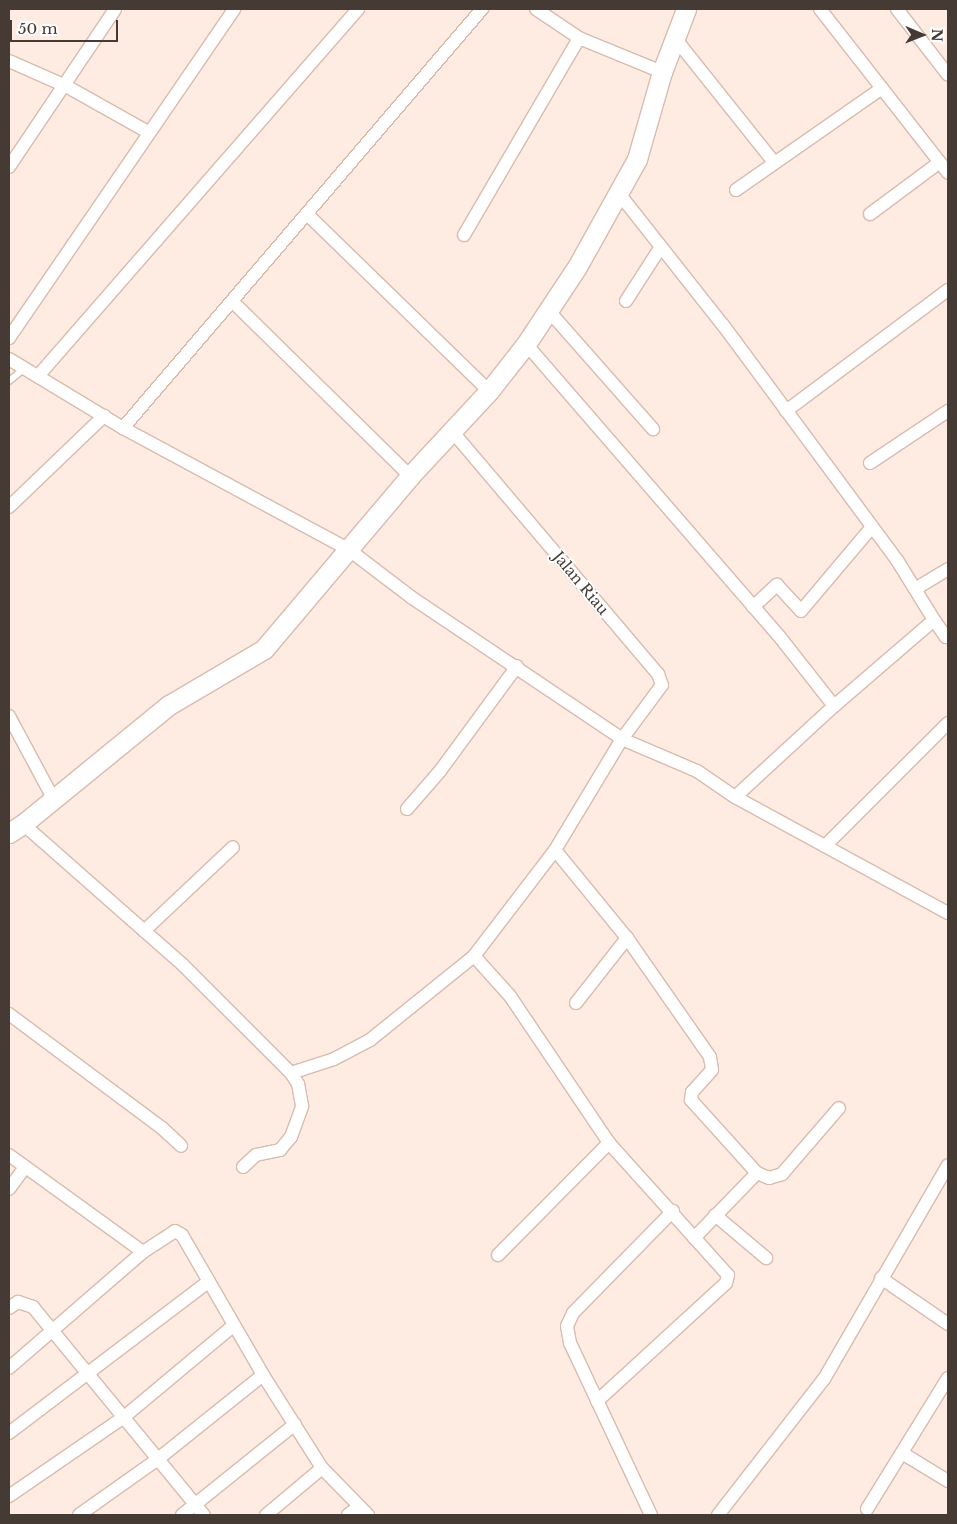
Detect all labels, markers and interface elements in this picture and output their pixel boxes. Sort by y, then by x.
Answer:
scale bar [12,10,120,42]
north arrow [897,10,947,60]
text: 50 m [18,19,58,38]
text: N [928,29,946,42]
street label: Jalan Riau [549,548,613,618]

